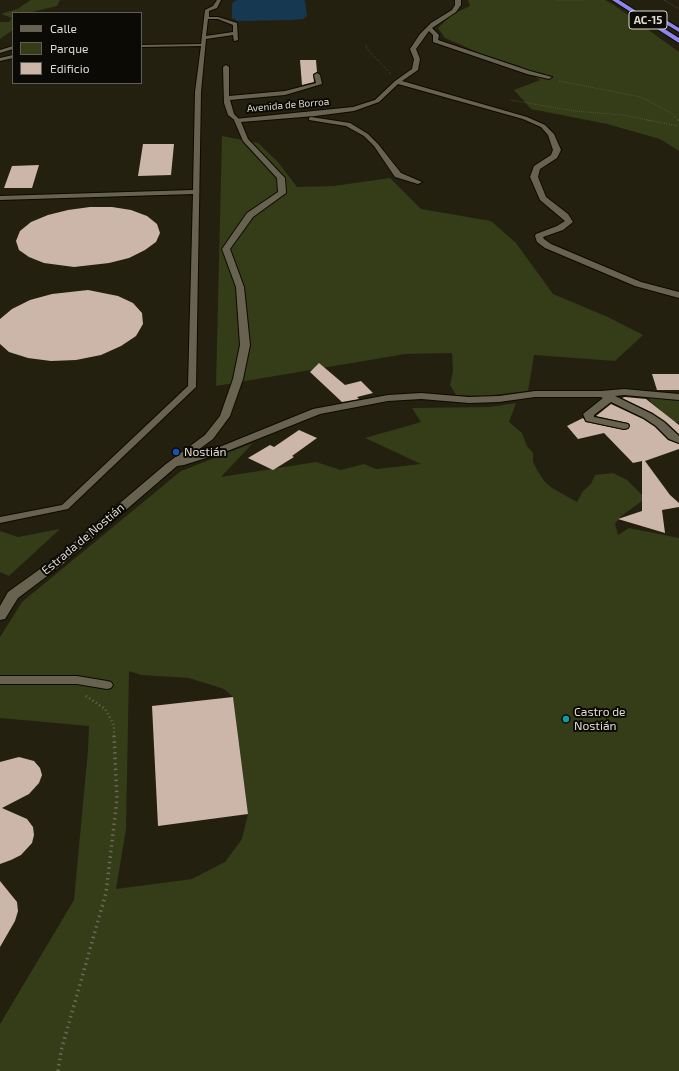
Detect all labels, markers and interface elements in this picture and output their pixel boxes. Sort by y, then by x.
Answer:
road number: AC-15 [629,11,667,29]
legend [12,12,142,84]
text: Calle [50,21,77,35]
text: Parque [50,41,88,55]
text: Edificio [50,61,90,75]
street label: Avenida de Borroa [246,95,330,115]
place label: Nostián [184,445,226,459]
marker: Nostián [171,447,181,457]
street label: Estrada de Nostián [39,500,127,578]
place label: Castro de Nostián [574,705,626,733]
marker: Castro de Nostián [561,714,571,724]

